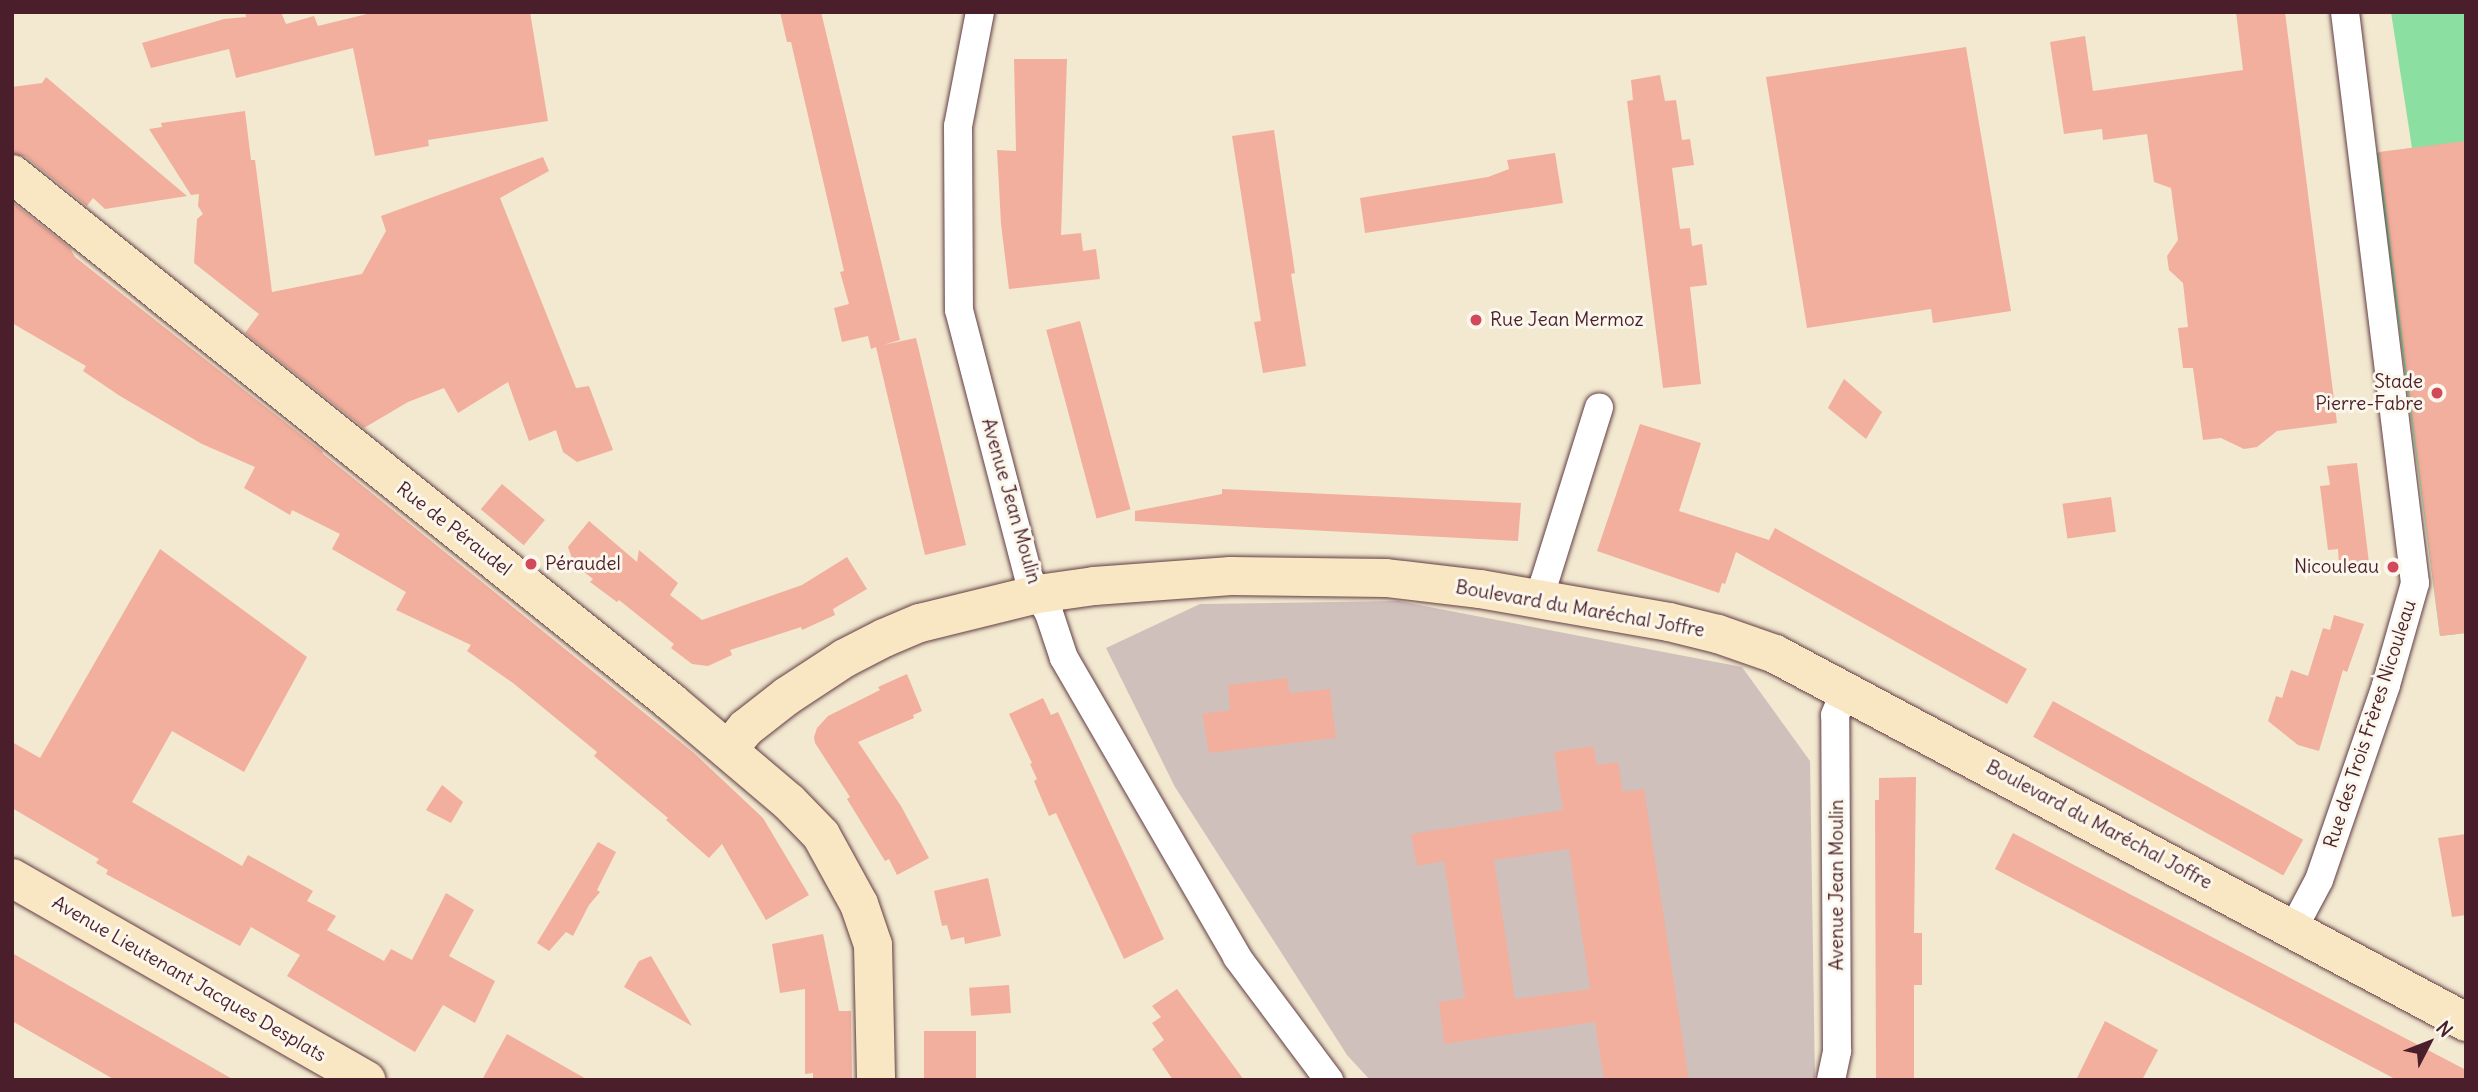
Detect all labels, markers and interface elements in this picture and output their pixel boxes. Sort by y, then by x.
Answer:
place label: Rue Jean Mermoz [1490,309,1644,331]
marker: Rue Jean Mermoz [1468,312,1484,328]
place label: Stade Pierre-Fabre [2315,371,2423,415]
marker: Stade Pierre-Fabre [2429,385,2445,401]
street label: Avenue Jean Moulin [976,416,1046,586]
street label: Rue de Péraudel [392,477,516,581]
place label: Péraudel [545,553,621,575]
marker: Péraudel [523,556,539,572]
place label: Nicouleau [2294,556,2379,578]
marker: Nicouleau [2385,559,2401,575]
street label: Boulevard du Maréchal Joffre [1454,576,1706,642]
street label: Rue des Trois Frères Nicouleau [2319,597,2421,851]
street label: Boulevard du Maréchal Joffre [1982,756,2216,894]
street label: Avenue Jean Moulin [1826,799,1848,971]
street label: Avenue Lieutenant Jacques Desplats [48,891,330,1067]
north arrow [2394,1008,2464,1078]
text: N [2431,1016,2458,1042]

